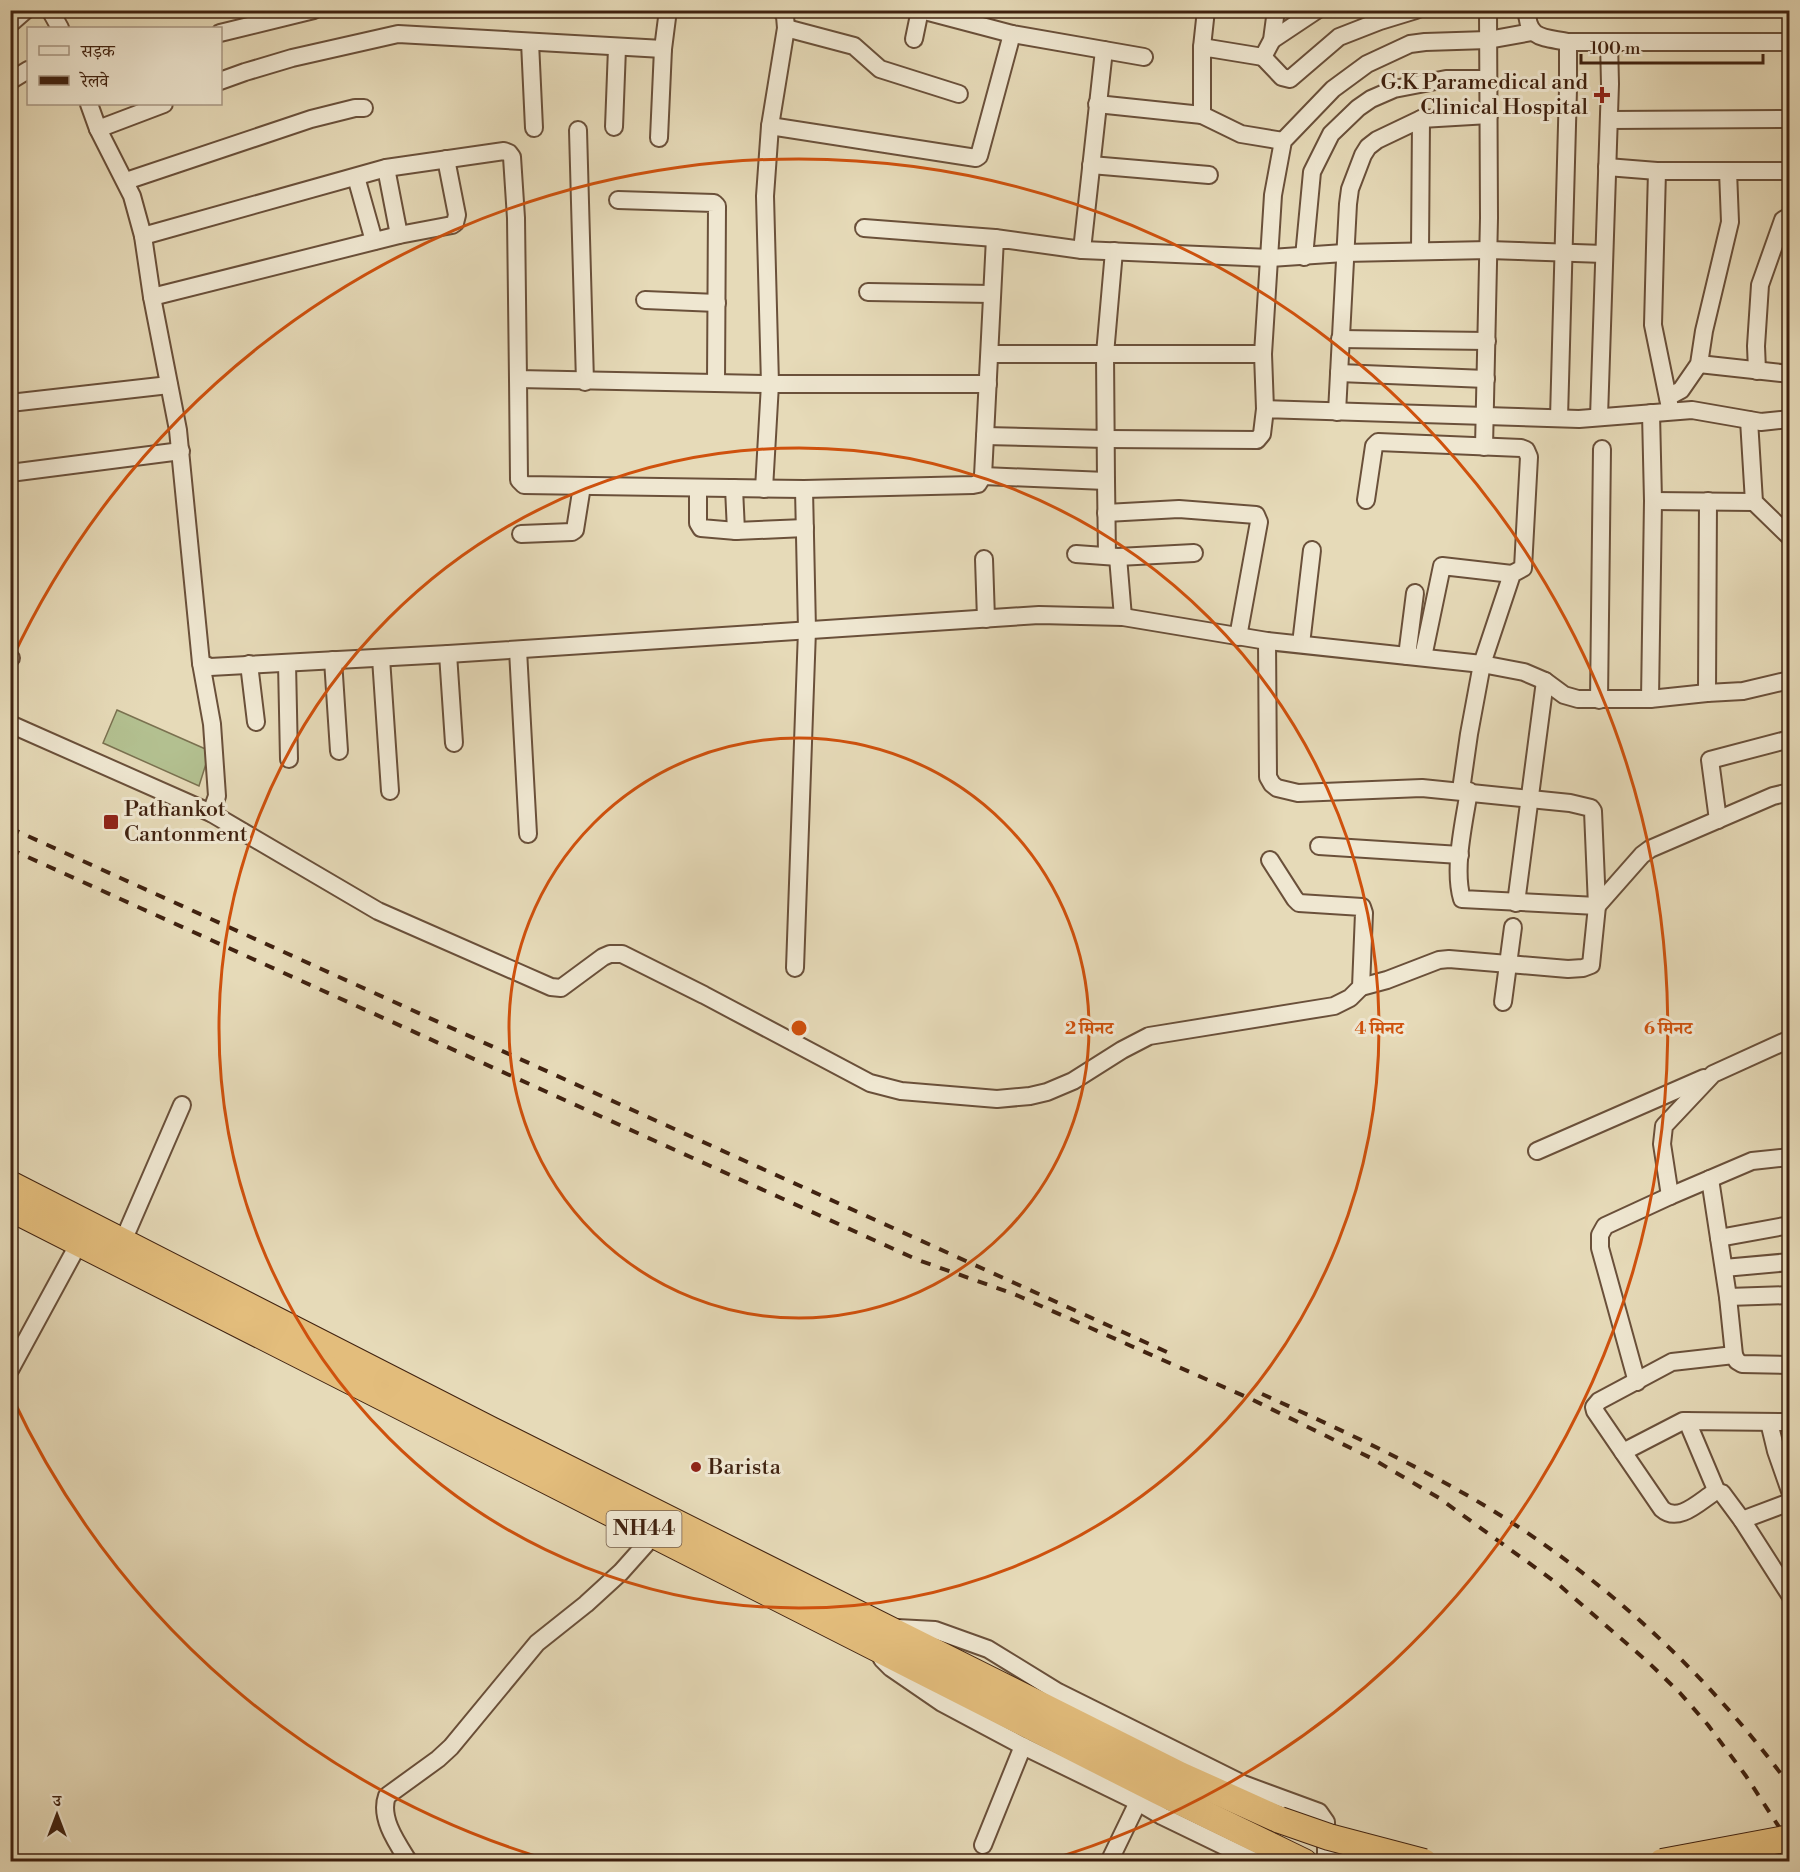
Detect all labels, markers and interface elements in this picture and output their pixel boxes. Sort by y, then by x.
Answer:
legend [27,27,222,105]
scale bar [1581,27,1762,65]
text: 100 m [1590,37,1641,60]
text: सड़क [80,40,116,63]
place label: G.K Paramedical and Clinical Hospital [1380,69,1588,121]
text: रेलवे [79,70,110,93]
marker: G.K Paramedical and Clinical Hospital [1593,86,1611,104]
place label: Pathankot Cantonment [124,796,248,848]
marker: Pathankot Cantonment [102,813,120,831]
text: 2 मिनट [1065,1017,1114,1040]
text: 4 मिनट [1354,1017,1405,1040]
text: 6 मिनट [1644,1017,1693,1040]
centre of rings [789,1018,809,1038]
place label: Barista [707,1454,782,1481]
marker: Barista [689,1460,703,1474]
road number: NH44 [606,1511,682,1547]
north arrow [27,1785,87,1845]
text: उ [52,1791,63,1811]

